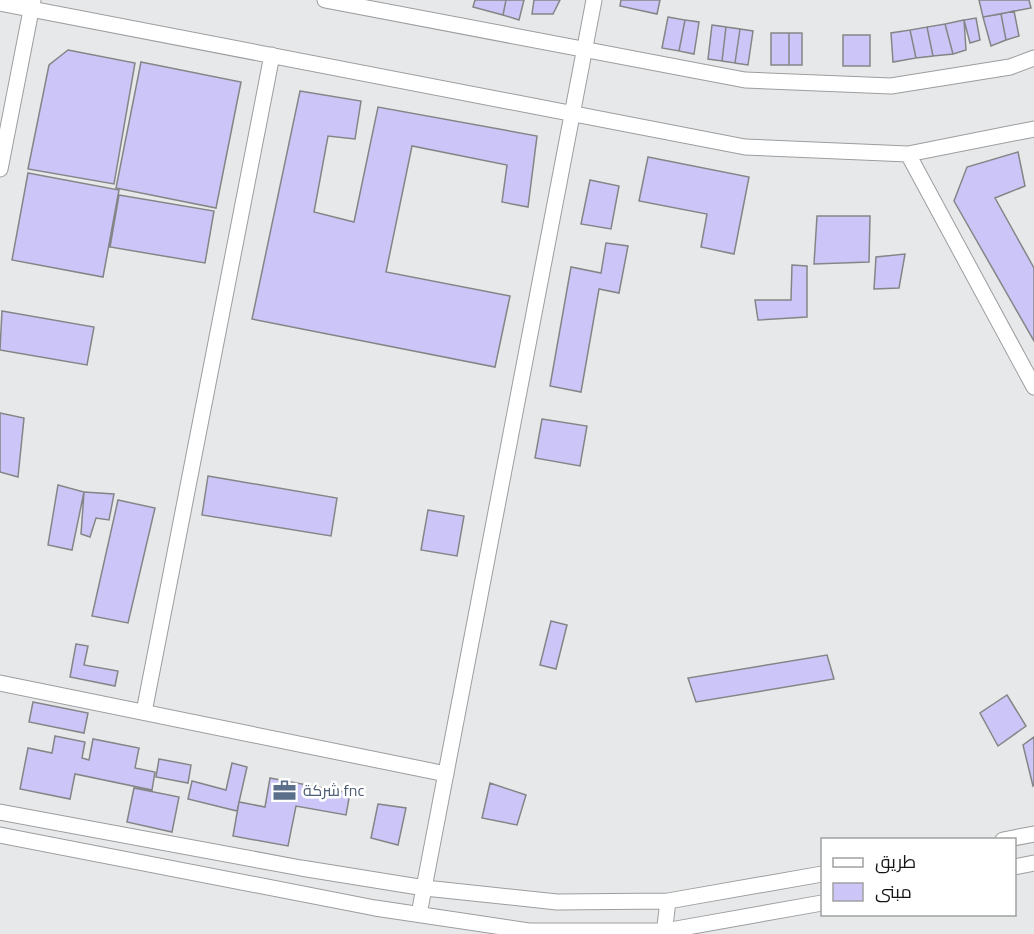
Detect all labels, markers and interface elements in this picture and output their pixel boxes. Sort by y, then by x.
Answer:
office icon: شركة fnc [272,777,298,803]
place label: شركة fnc [303,778,364,802]
legend [821,838,1016,916]
text: طريق [875,848,916,875]
text: مبنى [875,878,912,905]

